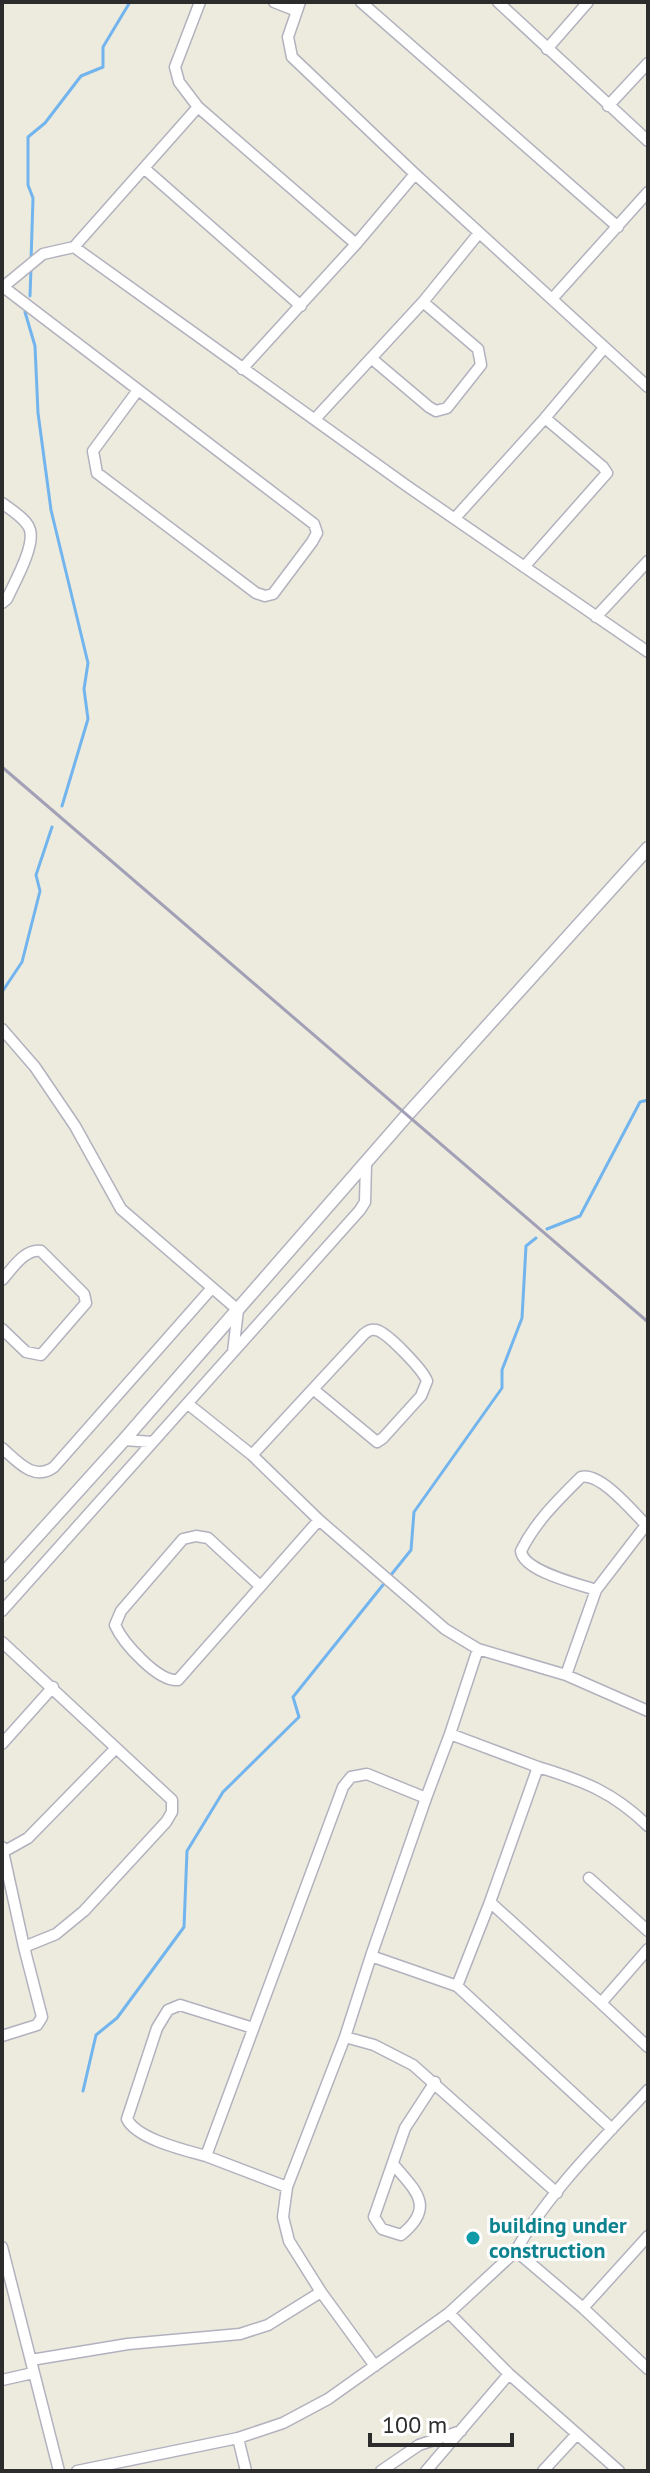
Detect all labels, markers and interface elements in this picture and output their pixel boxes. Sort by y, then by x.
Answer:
place label: building under construction [489,2211,627,2264]
marker: building under construction [464,2229,482,2247]
scale bar [370,2397,512,2447]
text: 100 m [382,2409,447,2440]

